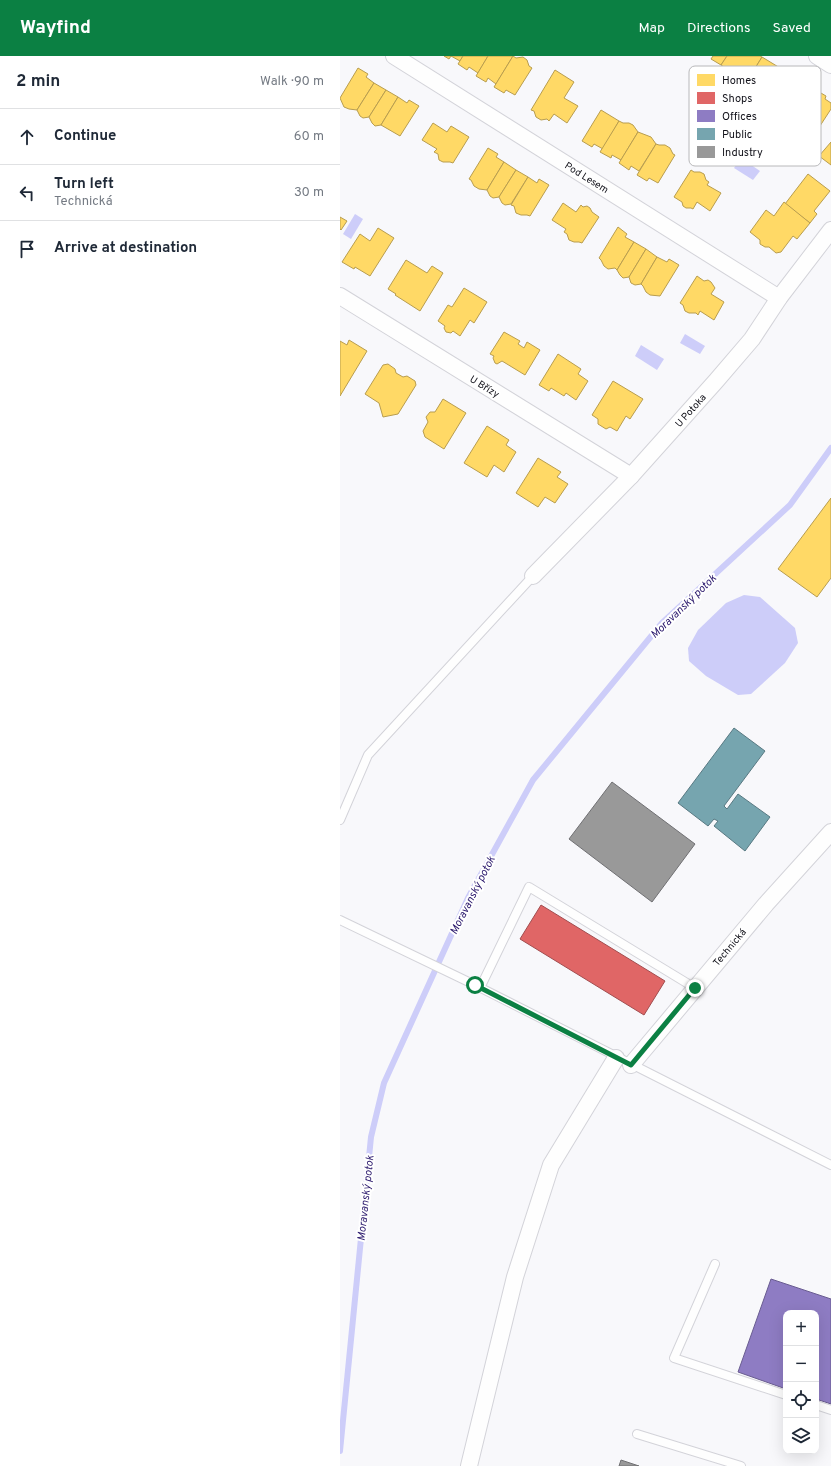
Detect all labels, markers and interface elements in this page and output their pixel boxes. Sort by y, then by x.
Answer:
text: Wayfind [20,16,91,40]
text: Map [639,20,665,37]
text: Directions [687,20,751,37]
text: Saved [773,20,811,37]
legend [689,66,821,166]
text: 2 min [16,71,60,93]
text: Walk · 90 m [260,74,324,90]
text: Homes [722,74,756,88]
text: Shops [722,92,752,106]
text: Offices [722,110,757,124]
icon: ahead [16,126,38,148]
text: Continue [54,127,116,146]
text: Public [722,128,752,142]
text: 60 m [294,129,324,145]
text: Industry [722,146,763,160]
street label: Pod Lesem [562,160,611,197]
text: Turn left [54,175,114,194]
icon: left [16,182,38,204]
text: 30 m [294,185,324,201]
text: Technická [54,194,113,210]
icon: arrive [16,238,38,260]
text: Arrive at destination [54,239,197,258]
street label: U Břízy [467,373,501,401]
street label: U Potoka [673,392,710,430]
water label: Moravanský potok [648,571,720,642]
water label: Moravanský potok [447,854,499,937]
street label: Technická [711,927,750,969]
route start [466,976,484,994]
route end [686,979,704,997]
water label: Moravanský potok [355,1154,378,1242]
map controls [783,1310,819,1454]
button: + [783,1310,819,1346]
button: − [783,1346,819,1382]
button: locate [783,1382,819,1418]
button: layers [783,1418,819,1454]

